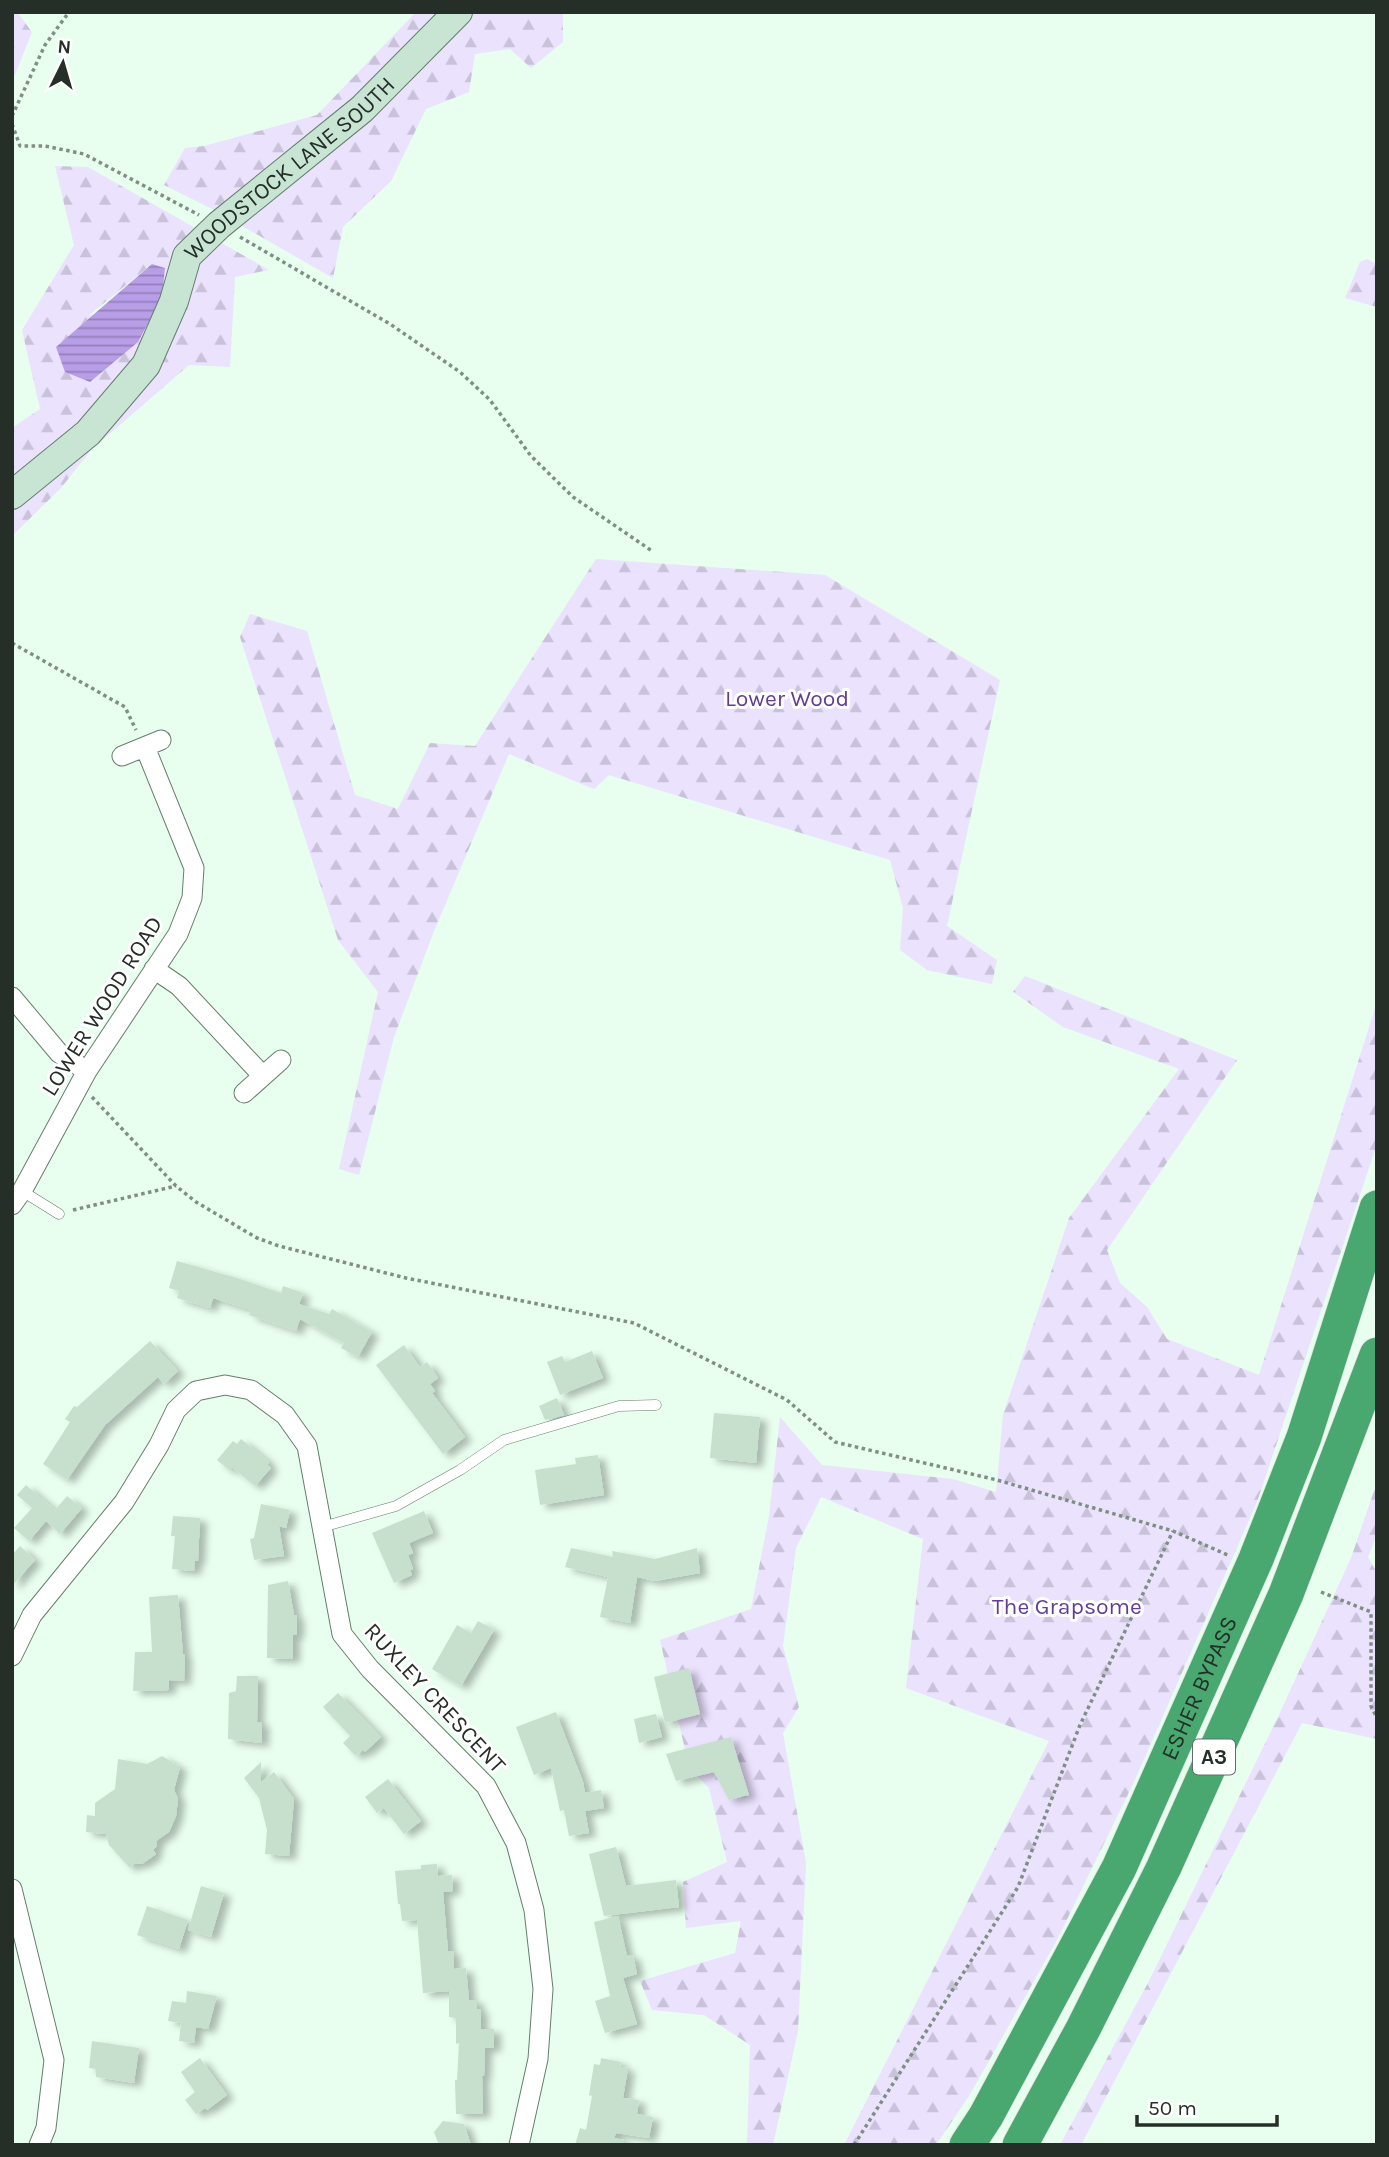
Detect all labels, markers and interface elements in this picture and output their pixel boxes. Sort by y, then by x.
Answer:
north arrow [28,28,98,98]
text: N [57,36,72,59]
street label: WOODSTOCK LANE SOUTH [178,71,400,265]
park label: Lower Wood [725,685,849,712]
street label: LOWER WOOD ROAD [36,911,168,1101]
park label: The Grapsome [992,1593,1142,1620]
street label: ESHER BYPASS [1155,1612,1242,1764]
street label: RUXLEY CRESCENT [359,1618,512,1779]
road number: A3 [1193,1740,1235,1774]
scale bar [1137,2084,1277,2128]
text: 50 m [1148,2096,1197,2120]

